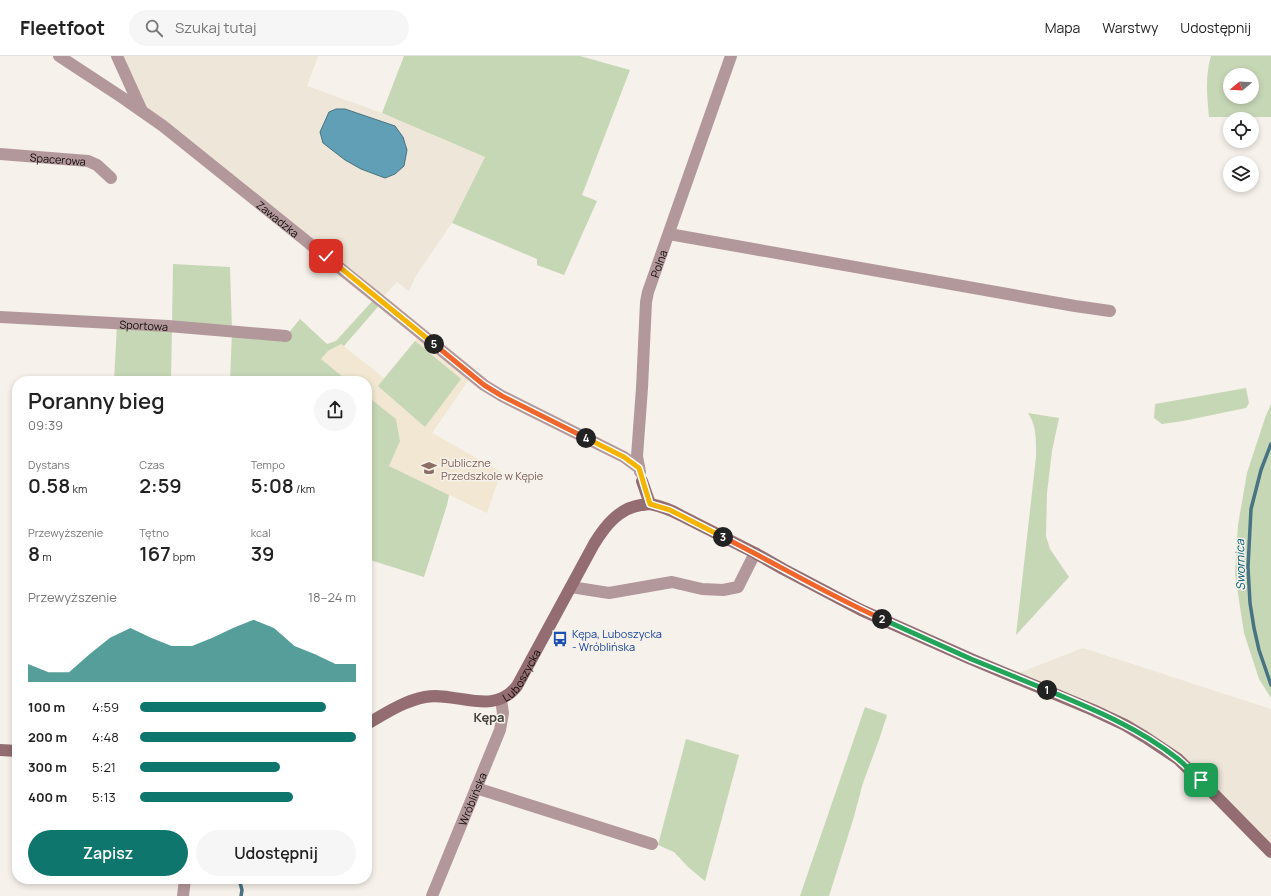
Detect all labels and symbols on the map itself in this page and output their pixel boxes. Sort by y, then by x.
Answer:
north arrow [1223,68,1259,104]
street label: Spacerowa [29,149,86,168]
street label: Zawadzka [254,197,303,240]
pin [309,239,343,273]
street label: Polna [646,248,670,279]
street label: Sportowa [119,316,168,333]
pin: 5 [424,334,444,354]
pin: 4 [576,428,596,448]
place label: Publiczne Przedszkole w Kępie [441,455,544,483]
school or university icon: Publiczne Przedszkole w Kępie [420,459,438,477]
pin: 3 [713,527,733,547]
water label: Swornica [1231,538,1249,591]
pin: 2 [872,609,892,629]
place label: Kępa, Luboszycka - Wróblińska [572,626,662,654]
bus stop icon: Kępa, Luboszycka - Wróblińska [551,630,569,648]
street label: Luboszycka [499,646,543,704]
pin: 1 [1037,680,1057,700]
district label: Kępa [473,708,505,726]
pin [1184,763,1218,797]
street label: Wróblińska [454,770,489,828]

